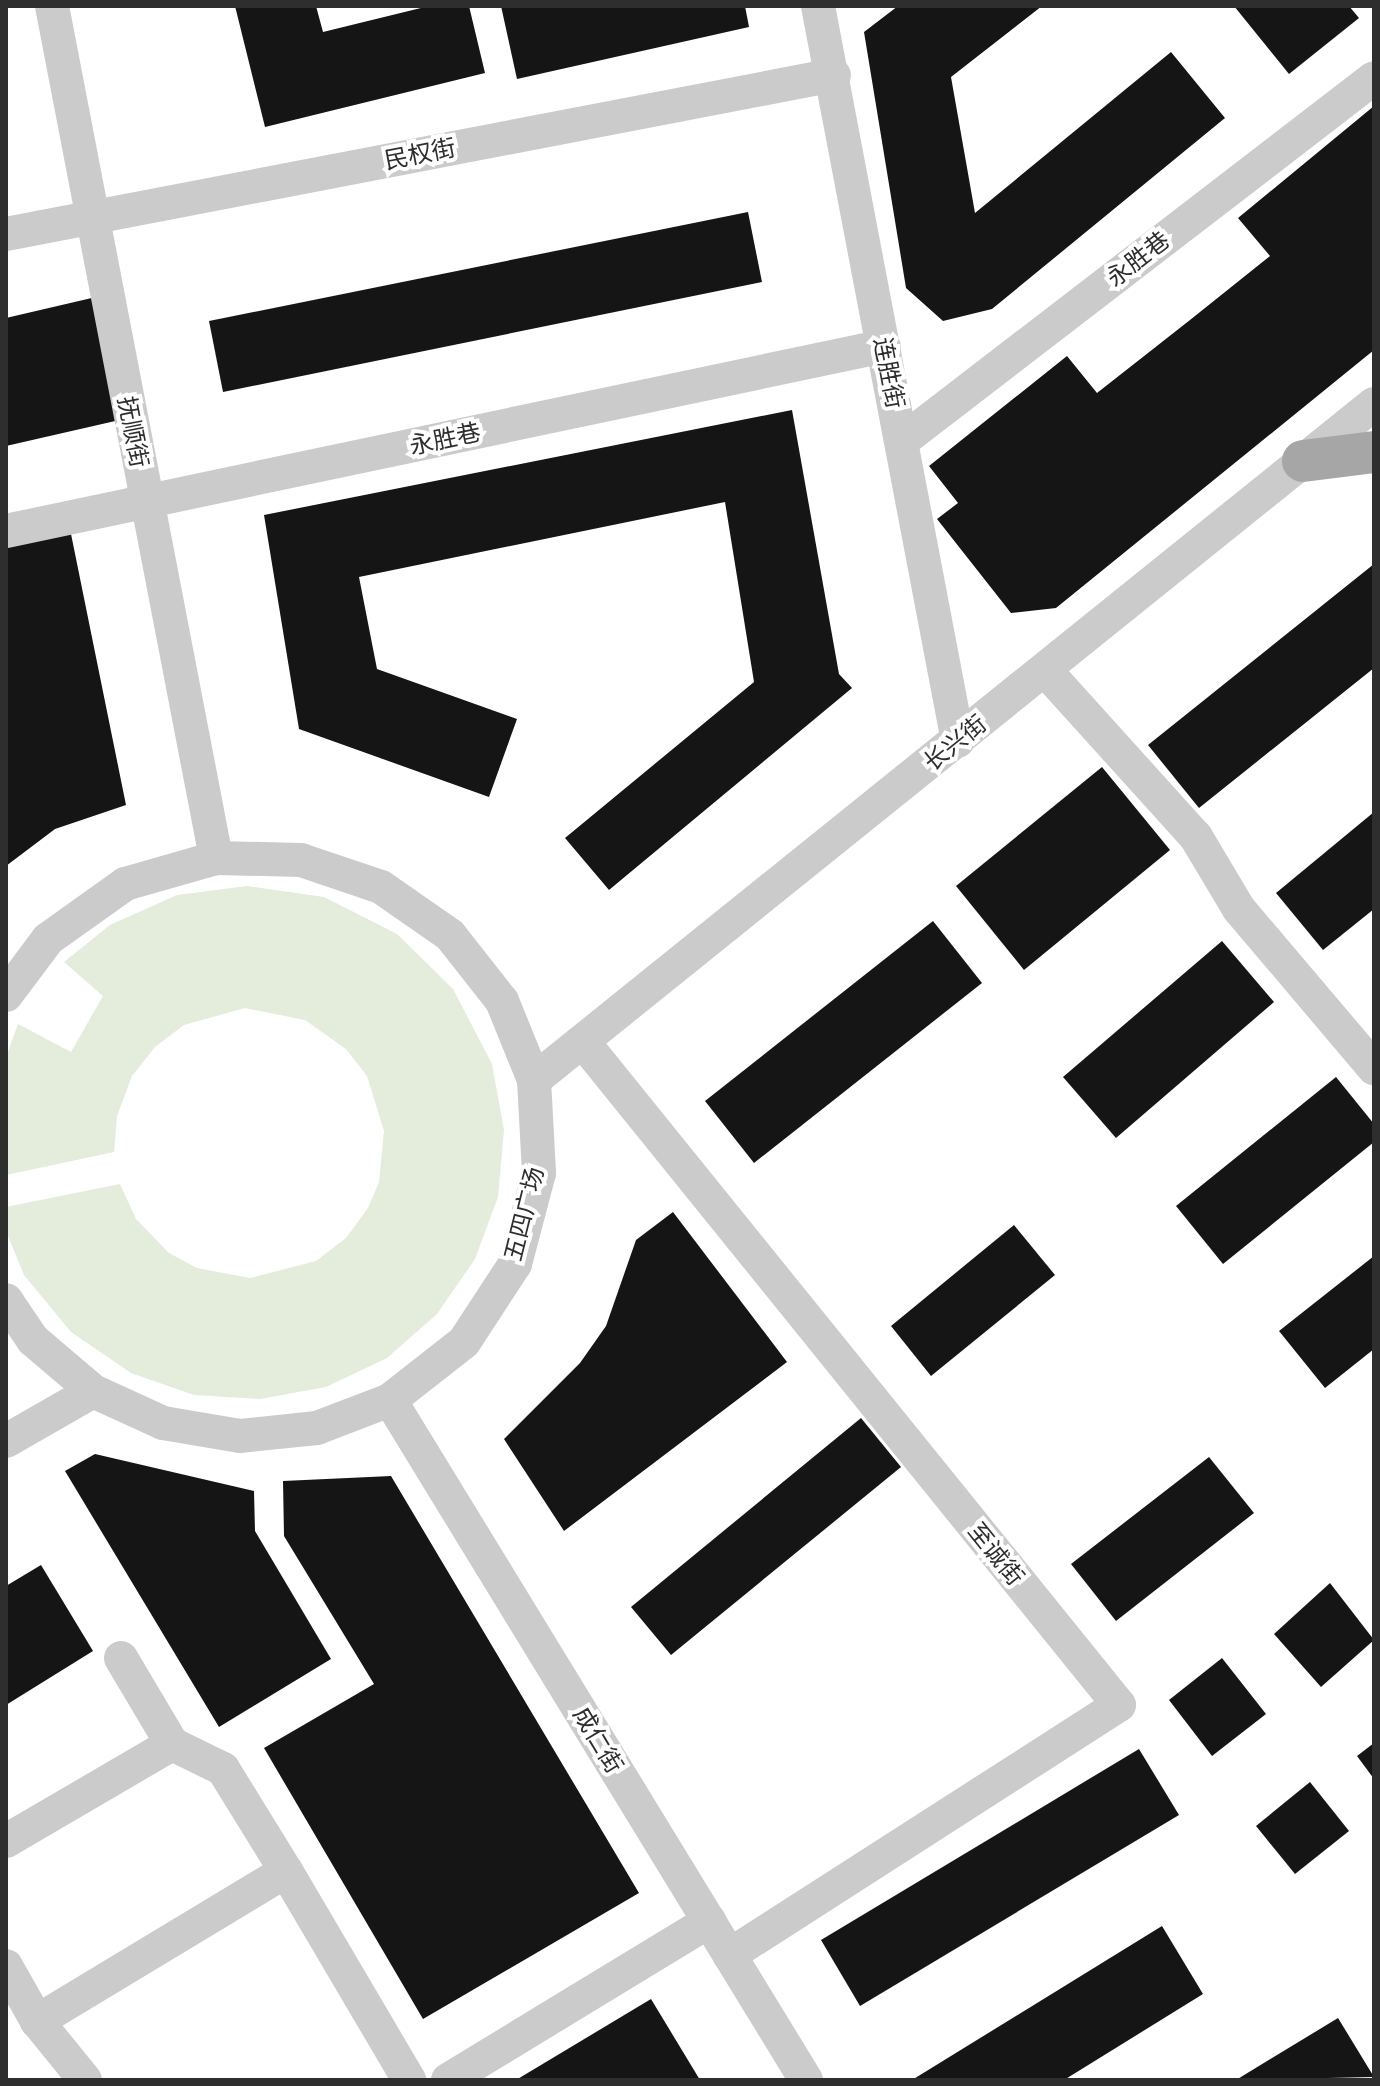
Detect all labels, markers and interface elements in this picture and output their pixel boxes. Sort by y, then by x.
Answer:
street label: 民权街 [382,133,458,175]
street label: 永胜巷 [1101,225,1175,293]
street label: 连胜街 [868,335,910,411]
street label: 抚顺街 [112,394,154,470]
street label: 永胜巷 [407,417,483,461]
street label: 长兴街 [918,709,992,777]
street label: 五四广场 [498,1164,550,1264]
street label: 至诚街 [962,1517,1030,1591]
street label: 成仁街 [567,1702,629,1778]

